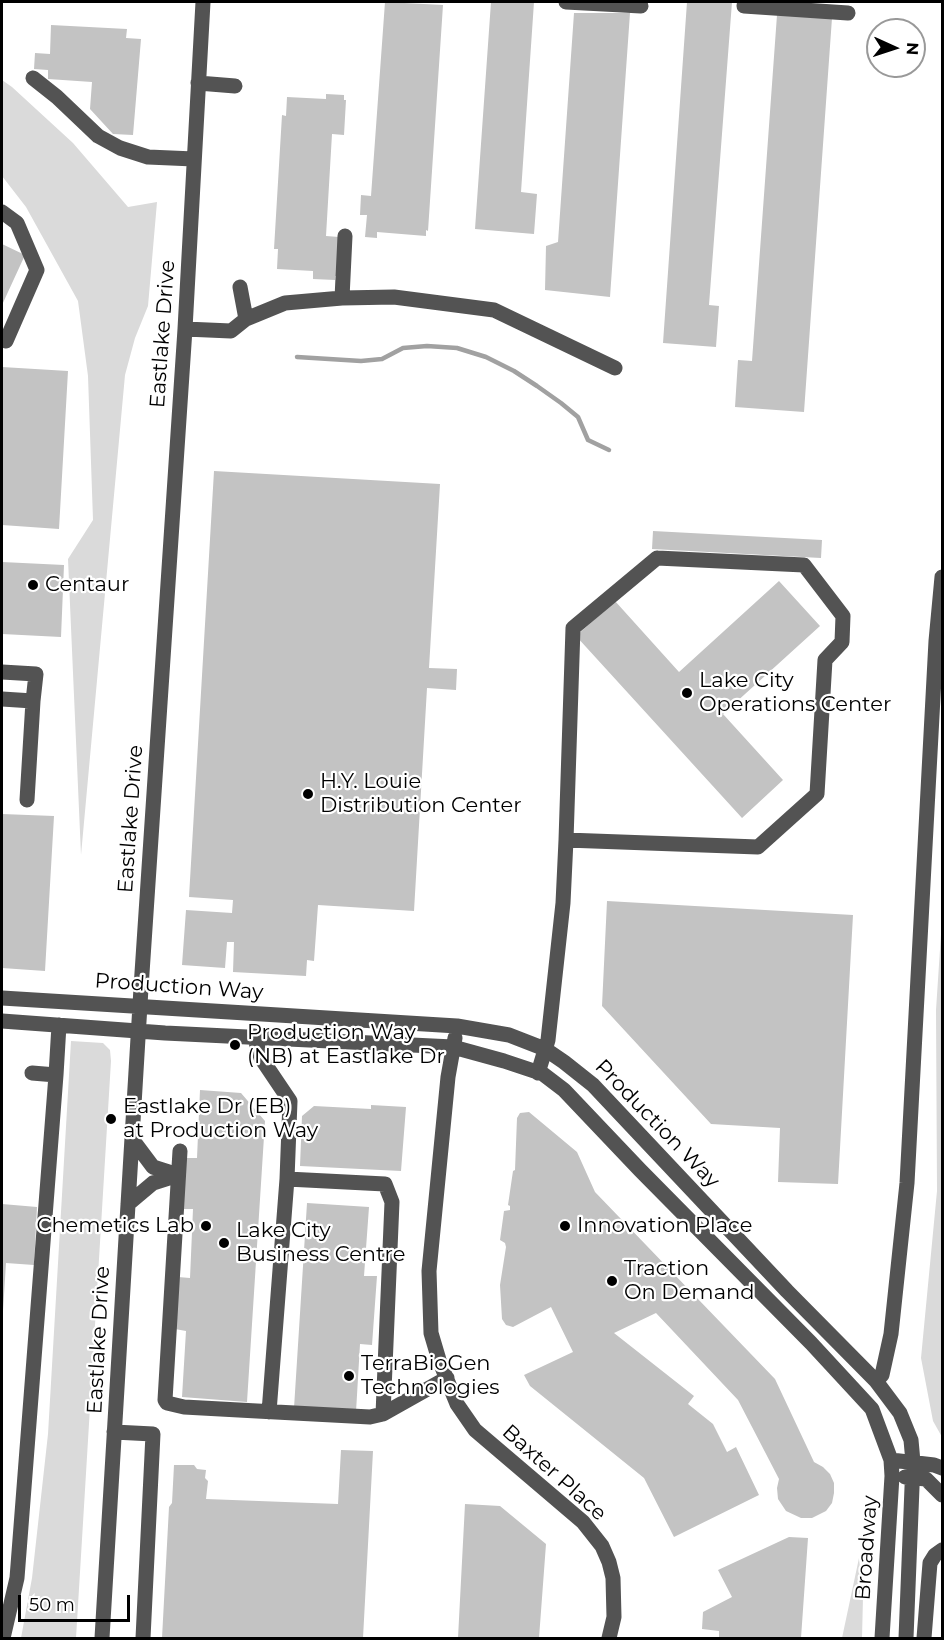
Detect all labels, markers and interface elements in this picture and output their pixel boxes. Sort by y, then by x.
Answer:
north arrow [866,18,926,78]
text: N [903,42,922,56]
street label: Eastlake Drive [145,259,181,409]
place label: Centaur [45,572,129,598]
marker: Centaur [26,578,40,592]
place label: Lake City Operations Center [699,668,891,718]
marker: Lake City Operations Center [680,686,694,700]
street label: Eastlake Drive [113,744,149,894]
place label: H.Y. Louie Distribution Center [320,769,522,819]
marker: H.Y. Louie Distribution Center [301,787,315,801]
street label: Production Way [94,969,264,1005]
place label: Production Way (NB) at Eastlake Dr [247,1020,445,1070]
marker: Production Way (NB) at Eastlake Dr [228,1038,242,1052]
street label: Production Way [589,1055,725,1193]
place label: Eastlake Dr (EB) at Production Way [123,1094,318,1144]
marker: Eastlake Dr (EB) at Production Way [104,1112,118,1126]
place label: Chemetics Lab [37,1213,194,1239]
place label: Innovation Place [577,1213,752,1239]
place label: Lake City Business Centre [236,1218,405,1268]
marker: Chemetics Lab [199,1219,213,1233]
marker: Innovation Place [558,1219,572,1233]
marker: Lake City Business Centre [217,1236,231,1250]
place label: Traction On Demand [624,1256,754,1306]
street label: Eastlake Drive [83,1265,115,1415]
marker: Traction On Demand [605,1274,619,1288]
place label: TerraBioGen Technologies [361,1351,500,1401]
marker: TerraBioGen Technologies [342,1369,356,1383]
street label: Baxter Place [497,1420,611,1526]
street label: Broadway [851,1495,883,1601]
scale bar [21,1583,134,1621]
text: 50 m [29,1594,75,1616]

